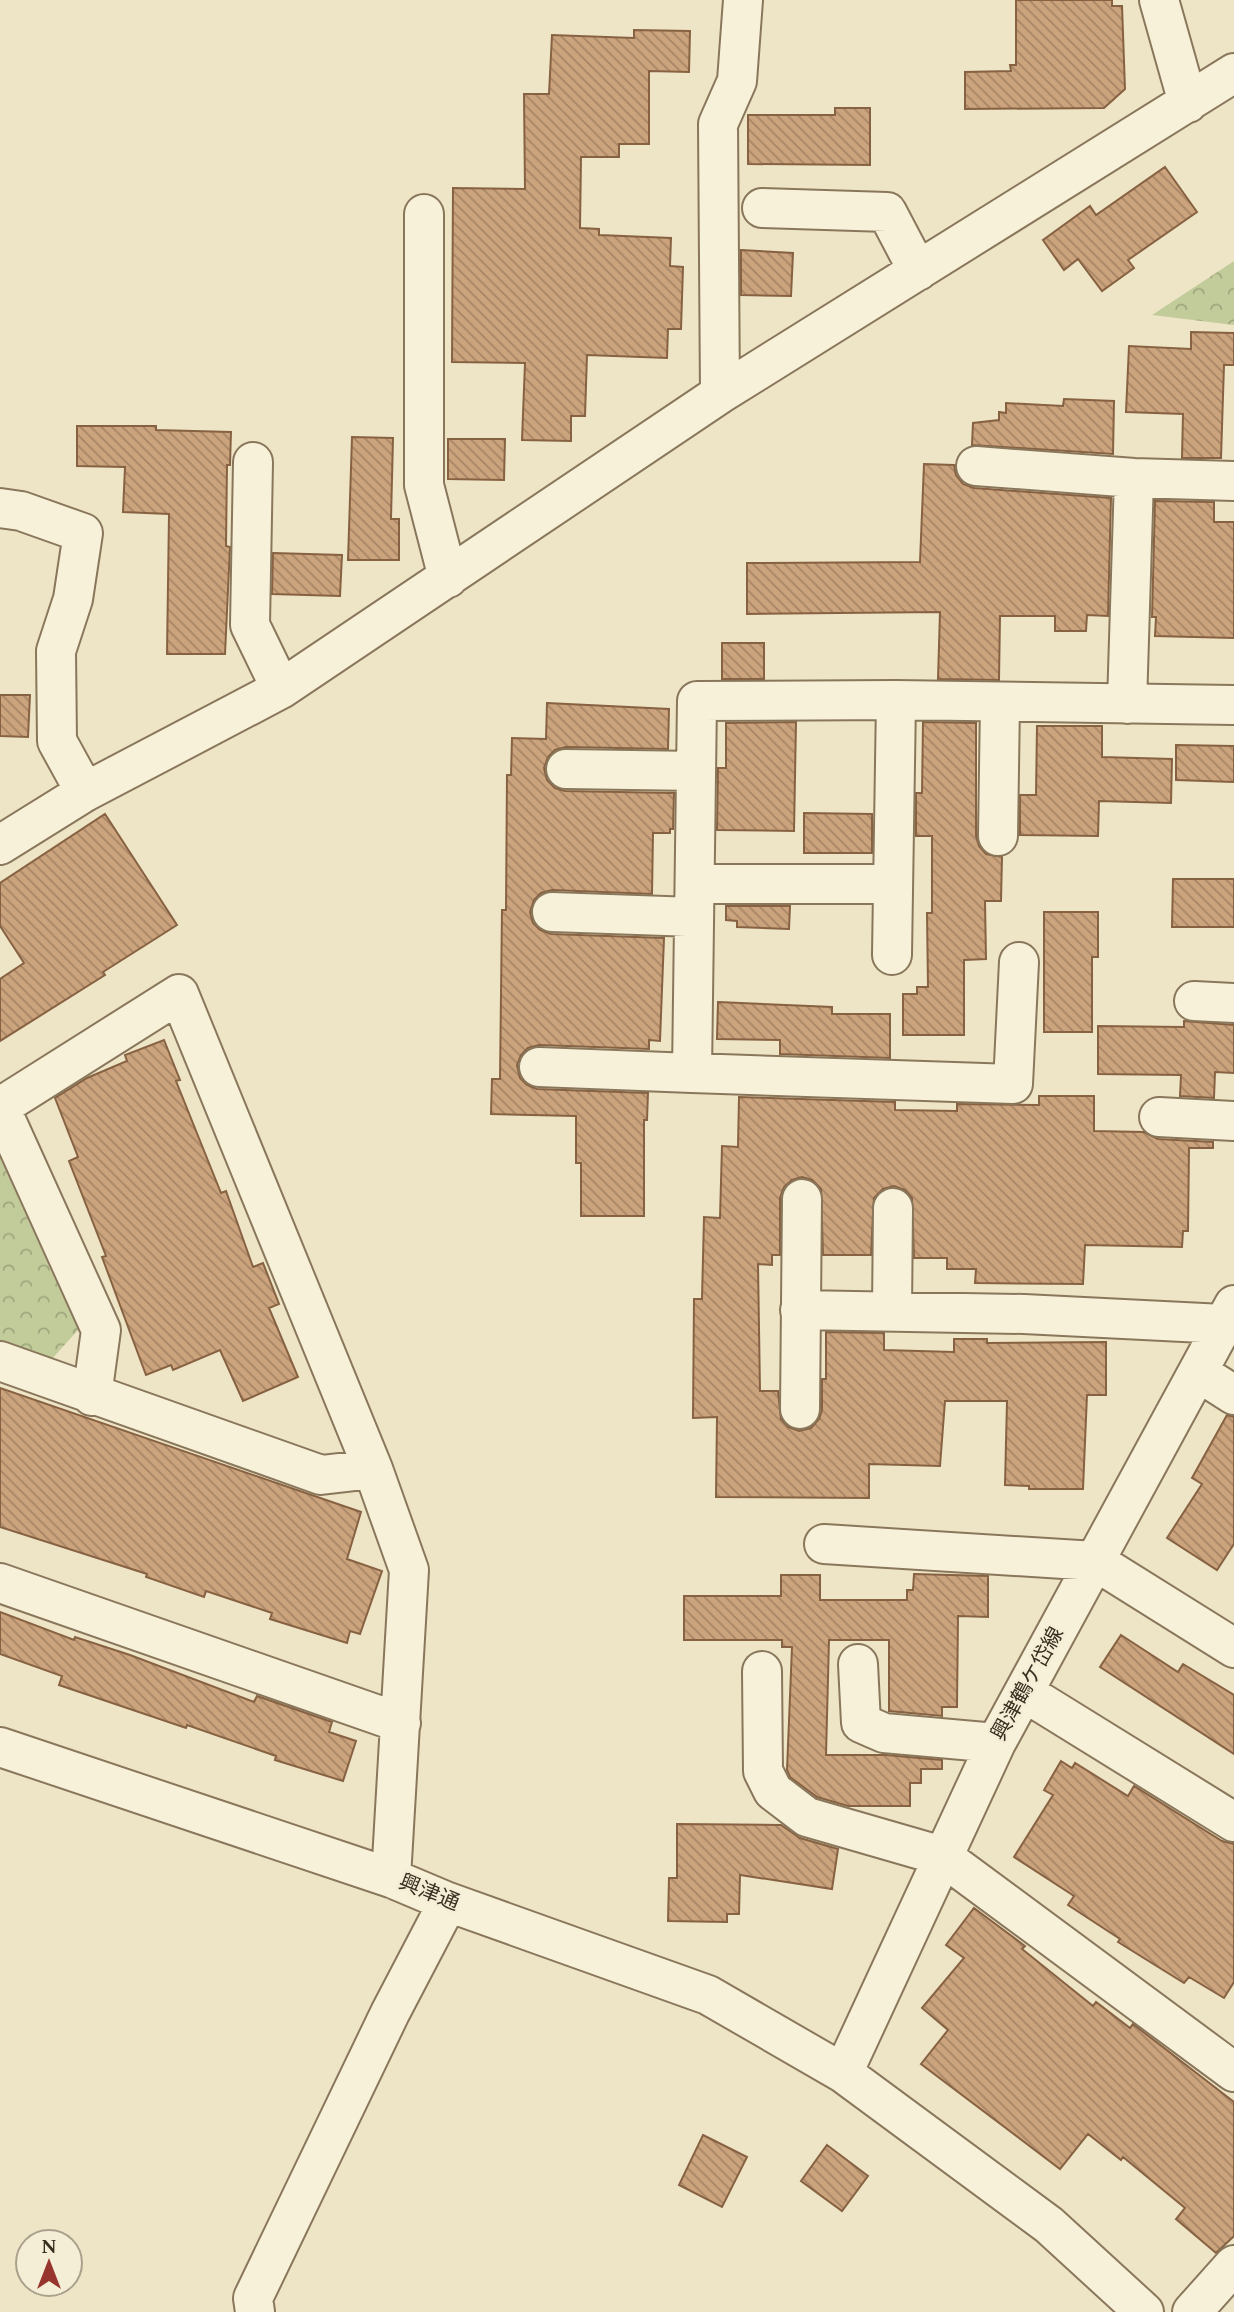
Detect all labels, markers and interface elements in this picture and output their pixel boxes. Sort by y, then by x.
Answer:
street label: 興津鶴ケ岱線 [983,1621,1073,1747]
street label: 興津通 [394,1866,464,1920]
north arrow [14,2228,84,2298]
text: N [41,2233,57,2262]

